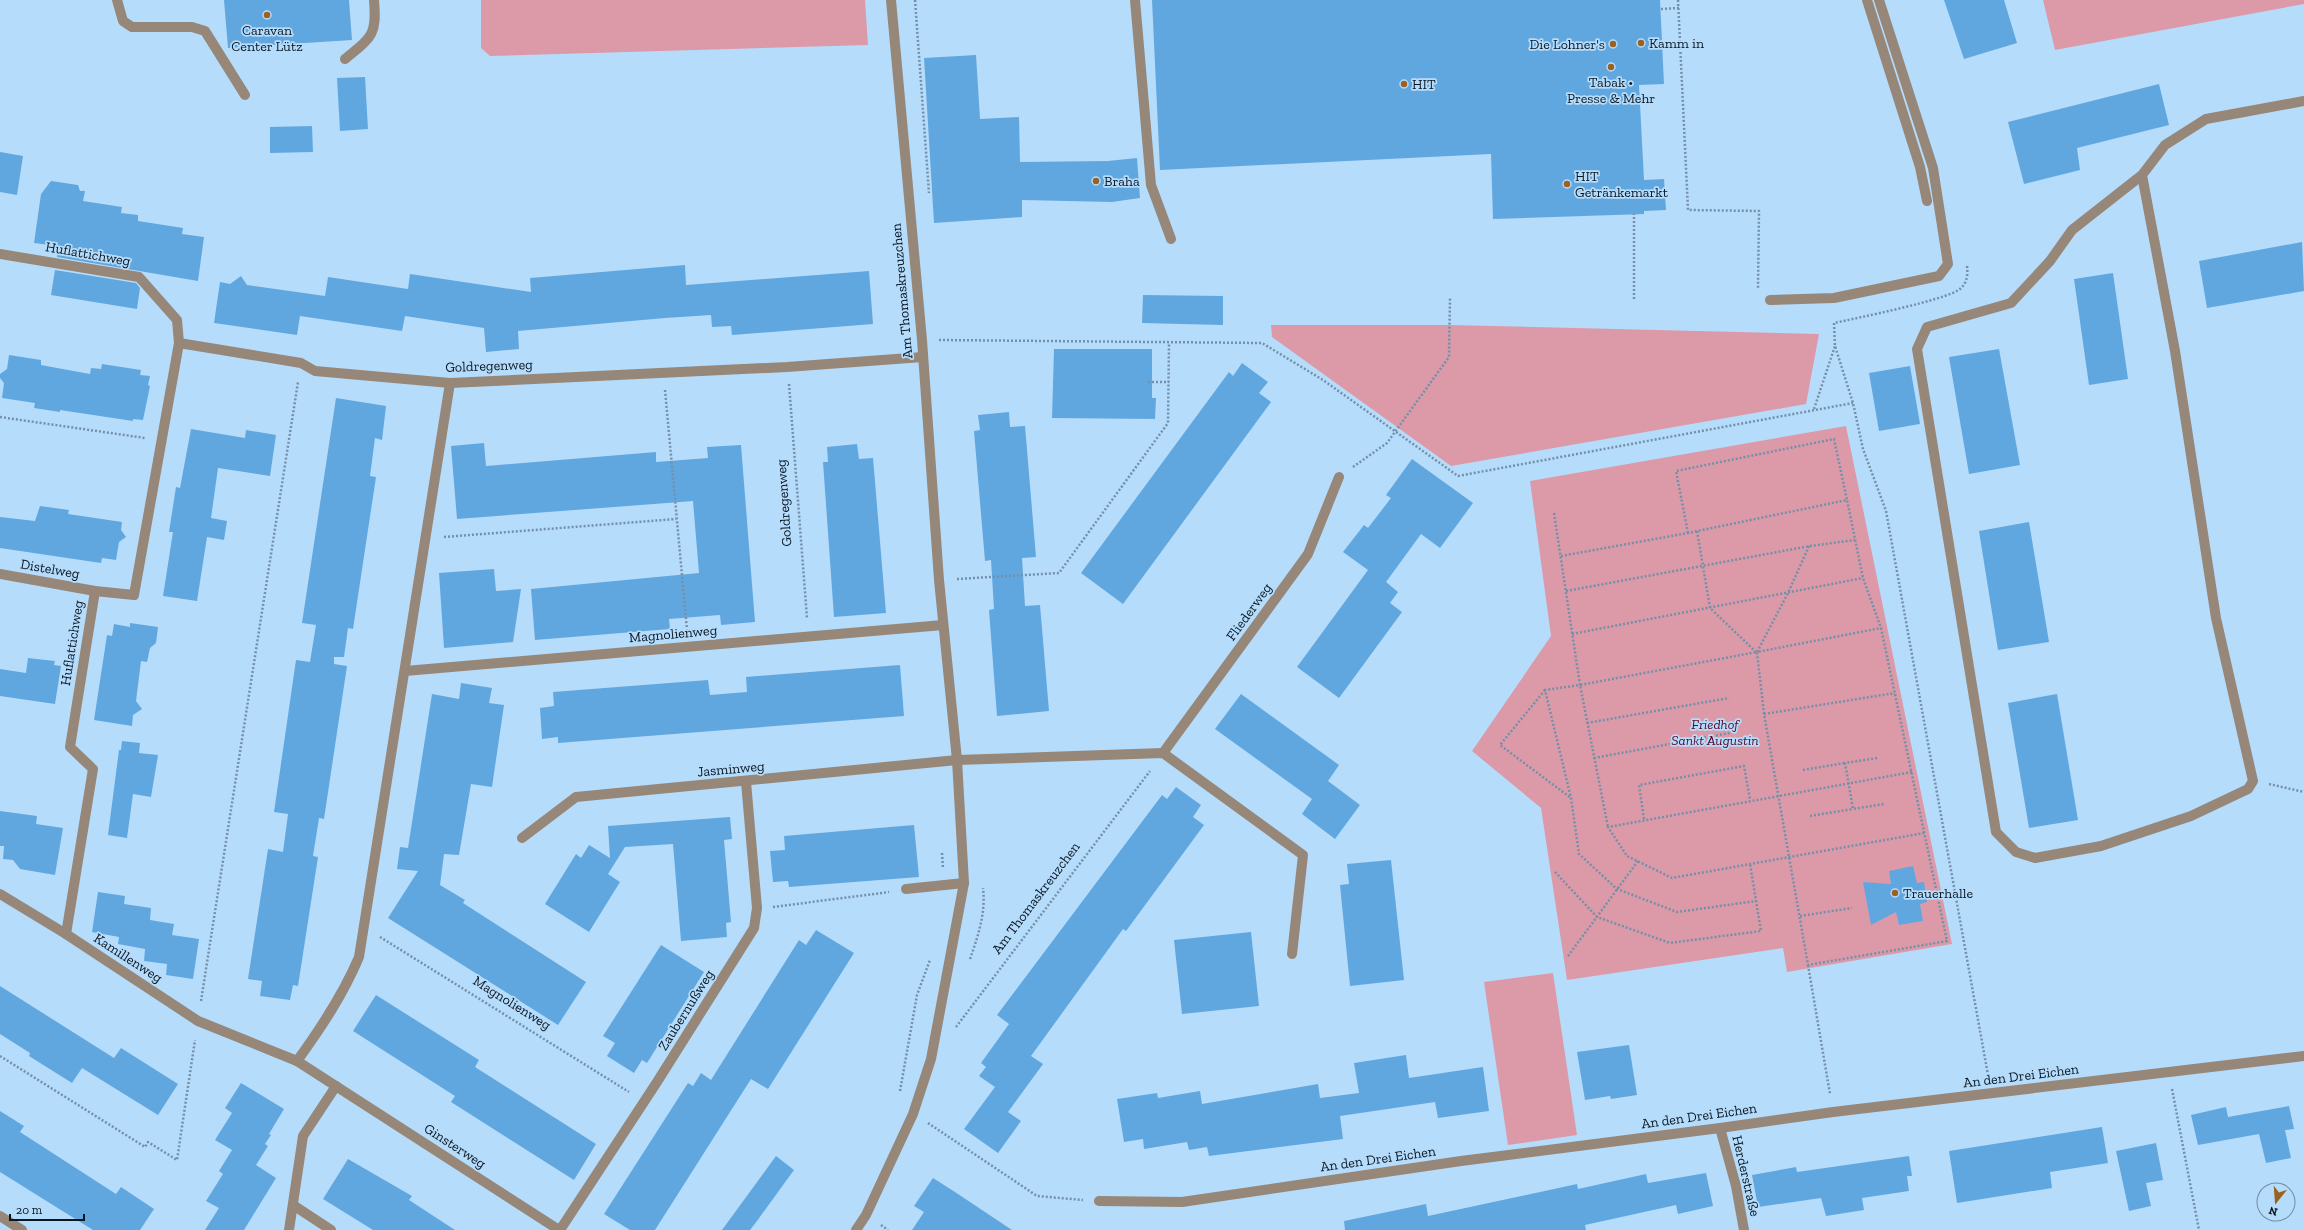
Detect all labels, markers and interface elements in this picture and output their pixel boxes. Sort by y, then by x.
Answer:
marker: Caravan Center Lütz [262,10,272,20]
place label: Caravan Center Lütz [231,22,303,55]
place label: Kamm in [1649,35,1704,52]
place label: Die Lohner's [1530,36,1605,53]
marker: Kamm in [1636,38,1646,48]
marker: Die Lohner's [1608,39,1618,49]
marker: Tabak • Presse & Mehr [1606,62,1616,72]
place label: Tabak • Presse & Mehr [1567,74,1655,107]
place label: HIT [1412,76,1436,93]
marker: HIT [1399,79,1409,89]
place label: HIT Getränkemarkt [1575,168,1669,201]
place label: Braha [1104,173,1140,190]
marker: Braha [1091,176,1101,186]
marker: HIT Getränkemarkt [1562,179,1572,189]
street label: Am Thomaskreuzchen [888,223,916,359]
street label: Huflattichweg [44,238,132,270]
street label: Goldregenweg [445,356,533,376]
street label: Goldregenweg [772,458,796,547]
street label: Distelweg [19,555,81,583]
street label: Fliederweg [1222,580,1276,644]
street label: Huflattichweg [57,599,87,687]
street label: Magnolienweg [628,622,718,646]
park label: Friedhof Sankt Augustin [1671,716,1759,749]
street label: Jasminweg [697,758,766,780]
street label: Am Thomaskreuzchen [988,839,1084,957]
place label: Trauerhalle [1903,885,1973,902]
marker: Trauerhalle [1890,888,1900,898]
street label: Kamillenweg [91,930,166,987]
street label: Zaubernußweg [654,966,718,1054]
street label: Magnolienweg [470,972,554,1034]
street label: An den Drei Eichen [1962,1060,2080,1092]
street label: An den Drei Eichen [1640,1099,1758,1133]
street label: Ginsterweg [421,1120,489,1172]
street label: Herderstraße [1728,1134,1764,1219]
street label: An den Drei Eichen [1319,1142,1437,1176]
north arrow [2256,1182,2296,1222]
scale bar [10,1196,84,1222]
text: 20 m [16,1203,43,1217]
text: N [2267,1203,2279,1219]

